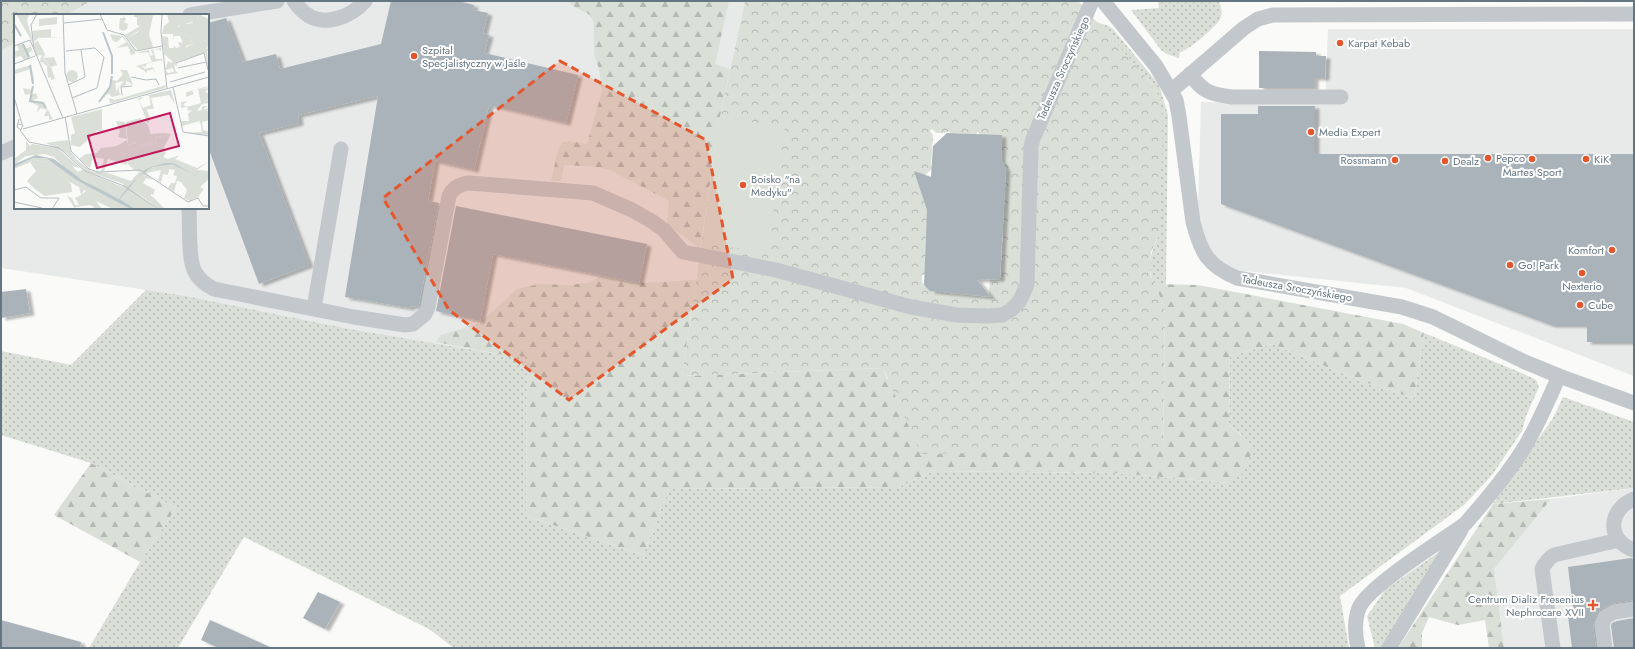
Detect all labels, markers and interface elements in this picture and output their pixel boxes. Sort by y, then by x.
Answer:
inset map [14,14,209,209]
street label: Tadeusza Sroczyńskiego [1033,14,1093,122]
place label: Karpat Kebab [1348,35,1410,51]
marker: Karpat Kebab [1335,38,1345,48]
place label: Szpital Specjalistyczny w Jaśle [422,42,526,71]
marker: Szpital Specjalistyczny w Jaśle [409,51,419,61]
place label: Media Expert [1319,124,1381,140]
marker: Media Expert [1306,127,1316,137]
place label: Pepco [1496,150,1525,166]
place label: KiK [1594,151,1610,167]
place label: Rossmann [1341,152,1387,168]
place label: Dealz [1453,153,1479,169]
marker: Pepco [1483,153,1493,163]
marker: Martes Sport [1527,154,1537,164]
marker: KiK [1581,154,1591,164]
marker: Rossmann [1390,155,1400,165]
marker: Dealz [1440,156,1450,166]
place label: Martes Sport [1503,164,1562,180]
place label: Boisko "na Medyku" [751,171,800,200]
marker: Boisko "na Medyku" [738,180,748,190]
place label: Komfort [1568,242,1604,258]
marker: Komfort [1607,245,1617,255]
place label: Go! Park [1518,257,1559,273]
marker: Go! Park [1505,260,1515,270]
marker: Nexterio [1577,268,1587,278]
street label: Tadeusza Sroczyńskiego [1241,270,1353,306]
place label: Nexterio [1562,278,1602,294]
place label: Cube [1588,297,1614,313]
marker: Cube [1575,300,1585,310]
place label: Centrum Dializ Fresenius Nephrocare XVII [1468,591,1585,620]
marker: Centrum Dializ Fresenius Nephrocare XVII [1587,599,1599,611]

